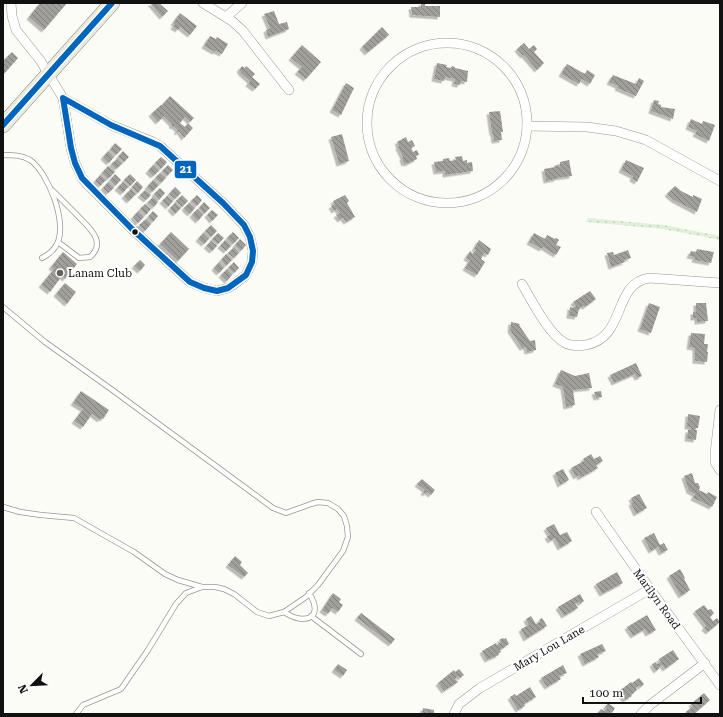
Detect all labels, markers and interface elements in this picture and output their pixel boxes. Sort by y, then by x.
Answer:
line badge: 21 [174,160,197,179]
text: 21 [180,163,192,176]
unlabelled marker [130,227,140,237]
place label: Lanam Club [68,267,132,280]
marker: Lanam Club [55,268,65,278]
street label: Marilyn Road [630,567,683,632]
street label: Mary Lou Lane [512,623,587,674]
north arrow [12,665,52,705]
scale bar [583,679,701,705]
text: N [15,682,31,695]
text: 100 m [589,686,623,700]

